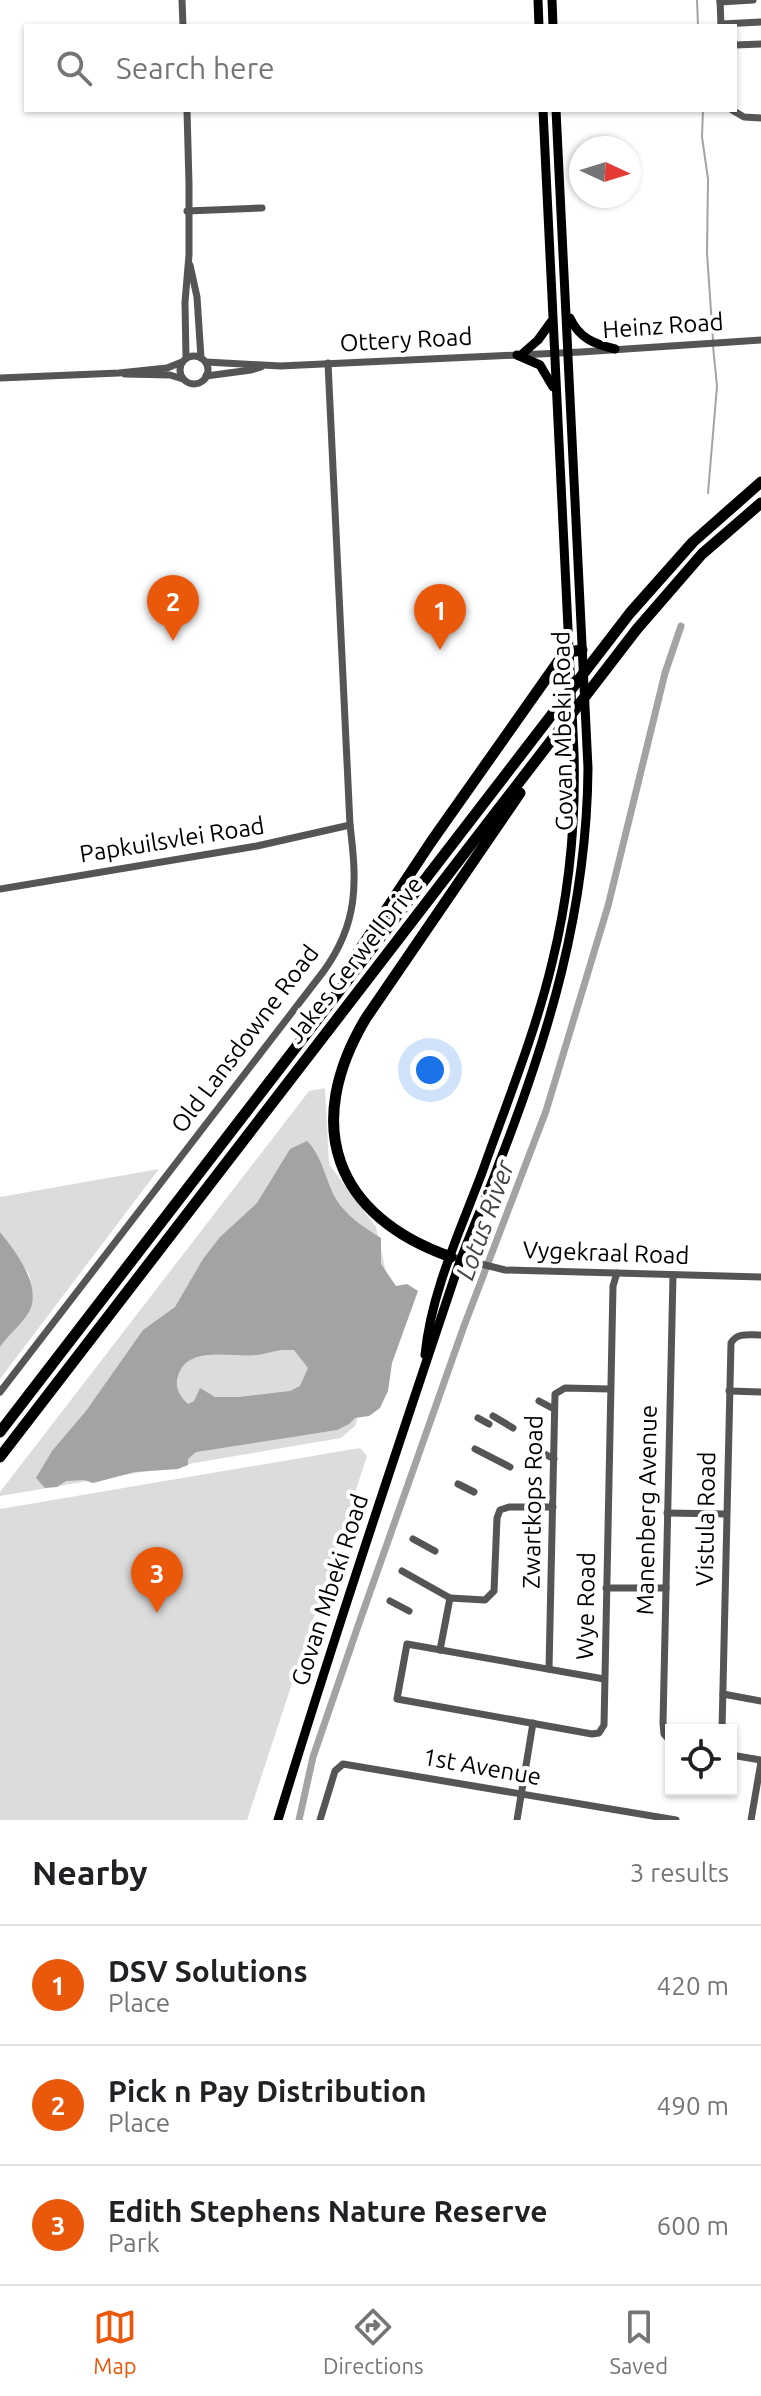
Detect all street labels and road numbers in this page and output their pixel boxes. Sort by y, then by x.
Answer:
street label: Heinz Road [601,308,724,343]
street label: Ottery Road [339,323,473,356]
street label: Govan Mbeki Road [547,631,578,831]
street label: Papkuilsvlei Road [78,812,266,867]
street label: Jakes Gerwel Drive [281,871,428,1048]
street label: Old Lansdowne Road [165,940,324,1138]
street label: Vygekraal Road [522,1236,690,1269]
street label: Manenberg Avenue [631,1405,662,1615]
street label: Zwartkops Road [517,1415,548,1589]
street label: Vistula Road [691,1451,720,1587]
street label: Govan Mbeki Road [286,1491,373,1689]
street label: Wye Road [571,1552,600,1660]
street label: 1st Avenue [421,1743,543,1790]

